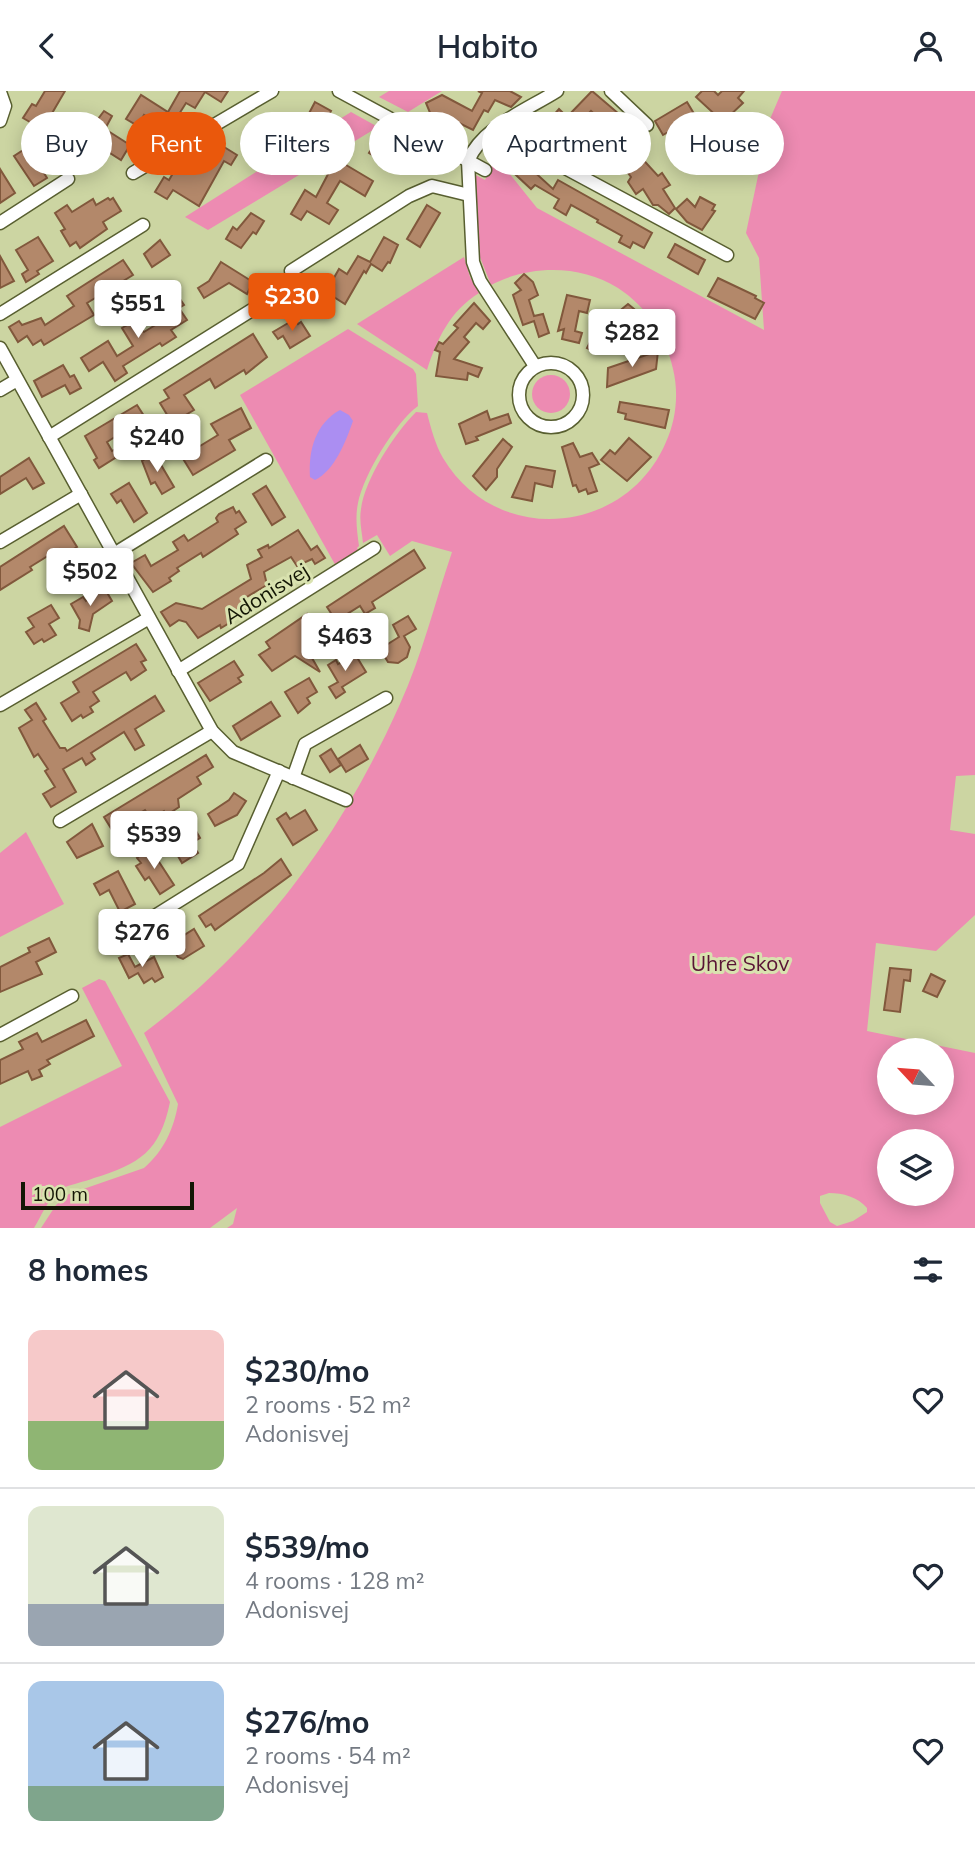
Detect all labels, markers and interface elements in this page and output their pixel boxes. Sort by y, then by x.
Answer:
text: Habito [437,26,538,66]
icon: back [28,27,66,65]
icon: person [909,27,947,65]
chip: Buy [21,112,112,175]
chip: Rent [126,112,226,175]
chip: Filters [240,112,355,175]
chip: New [369,112,468,175]
chip: Apartment [482,112,651,175]
chip: House [665,112,784,175]
pin: $230 [251,273,333,333]
pin: $551 [97,281,179,340]
text: $230 [264,281,320,310]
text: $551 [110,288,166,317]
pin: $282 [591,309,673,369]
text: $282 [604,317,660,346]
pin: $240 [116,415,198,474]
text: $240 [129,422,185,451]
pin: $502 [49,549,131,608]
text: $502 [62,556,118,585]
street label: Adonisvej [219,557,313,629]
pin: $463 [304,613,386,673]
text: $463 [317,621,373,650]
pin: $539 [113,811,195,871]
text: $539 [126,819,182,848]
pin: $276 [101,909,183,969]
text: $276 [114,917,170,946]
park label: Uhre Skov [691,950,789,976]
north arrow [877,1038,954,1115]
map controls [877,1038,954,1206]
button: layers [877,1129,954,1206]
scale bar [21,1179,194,1211]
text: 100 m [32,1182,88,1206]
text: 8 homes [28,1251,149,1289]
icon: filters [909,1251,947,1289]
text: $230/mo [245,1352,369,1390]
icon: home [84,1358,168,1442]
icon: heart [909,1381,947,1419]
text: 2 rooms · 52 m² [245,1390,411,1419]
text: Adonisvej [245,1419,349,1448]
text: $539/mo [245,1528,369,1566]
icon: home [84,1534,168,1618]
icon: heart [909,1557,947,1595]
text: 4 rooms · 128 m² [245,1566,425,1595]
text: Adonisvej [245,1595,349,1624]
text: $276/mo [245,1703,369,1741]
icon: home [84,1709,168,1793]
icon: heart [909,1732,947,1770]
text: 2 rooms · 54 m² [245,1741,411,1770]
text: Adonisvej [245,1770,349,1799]

